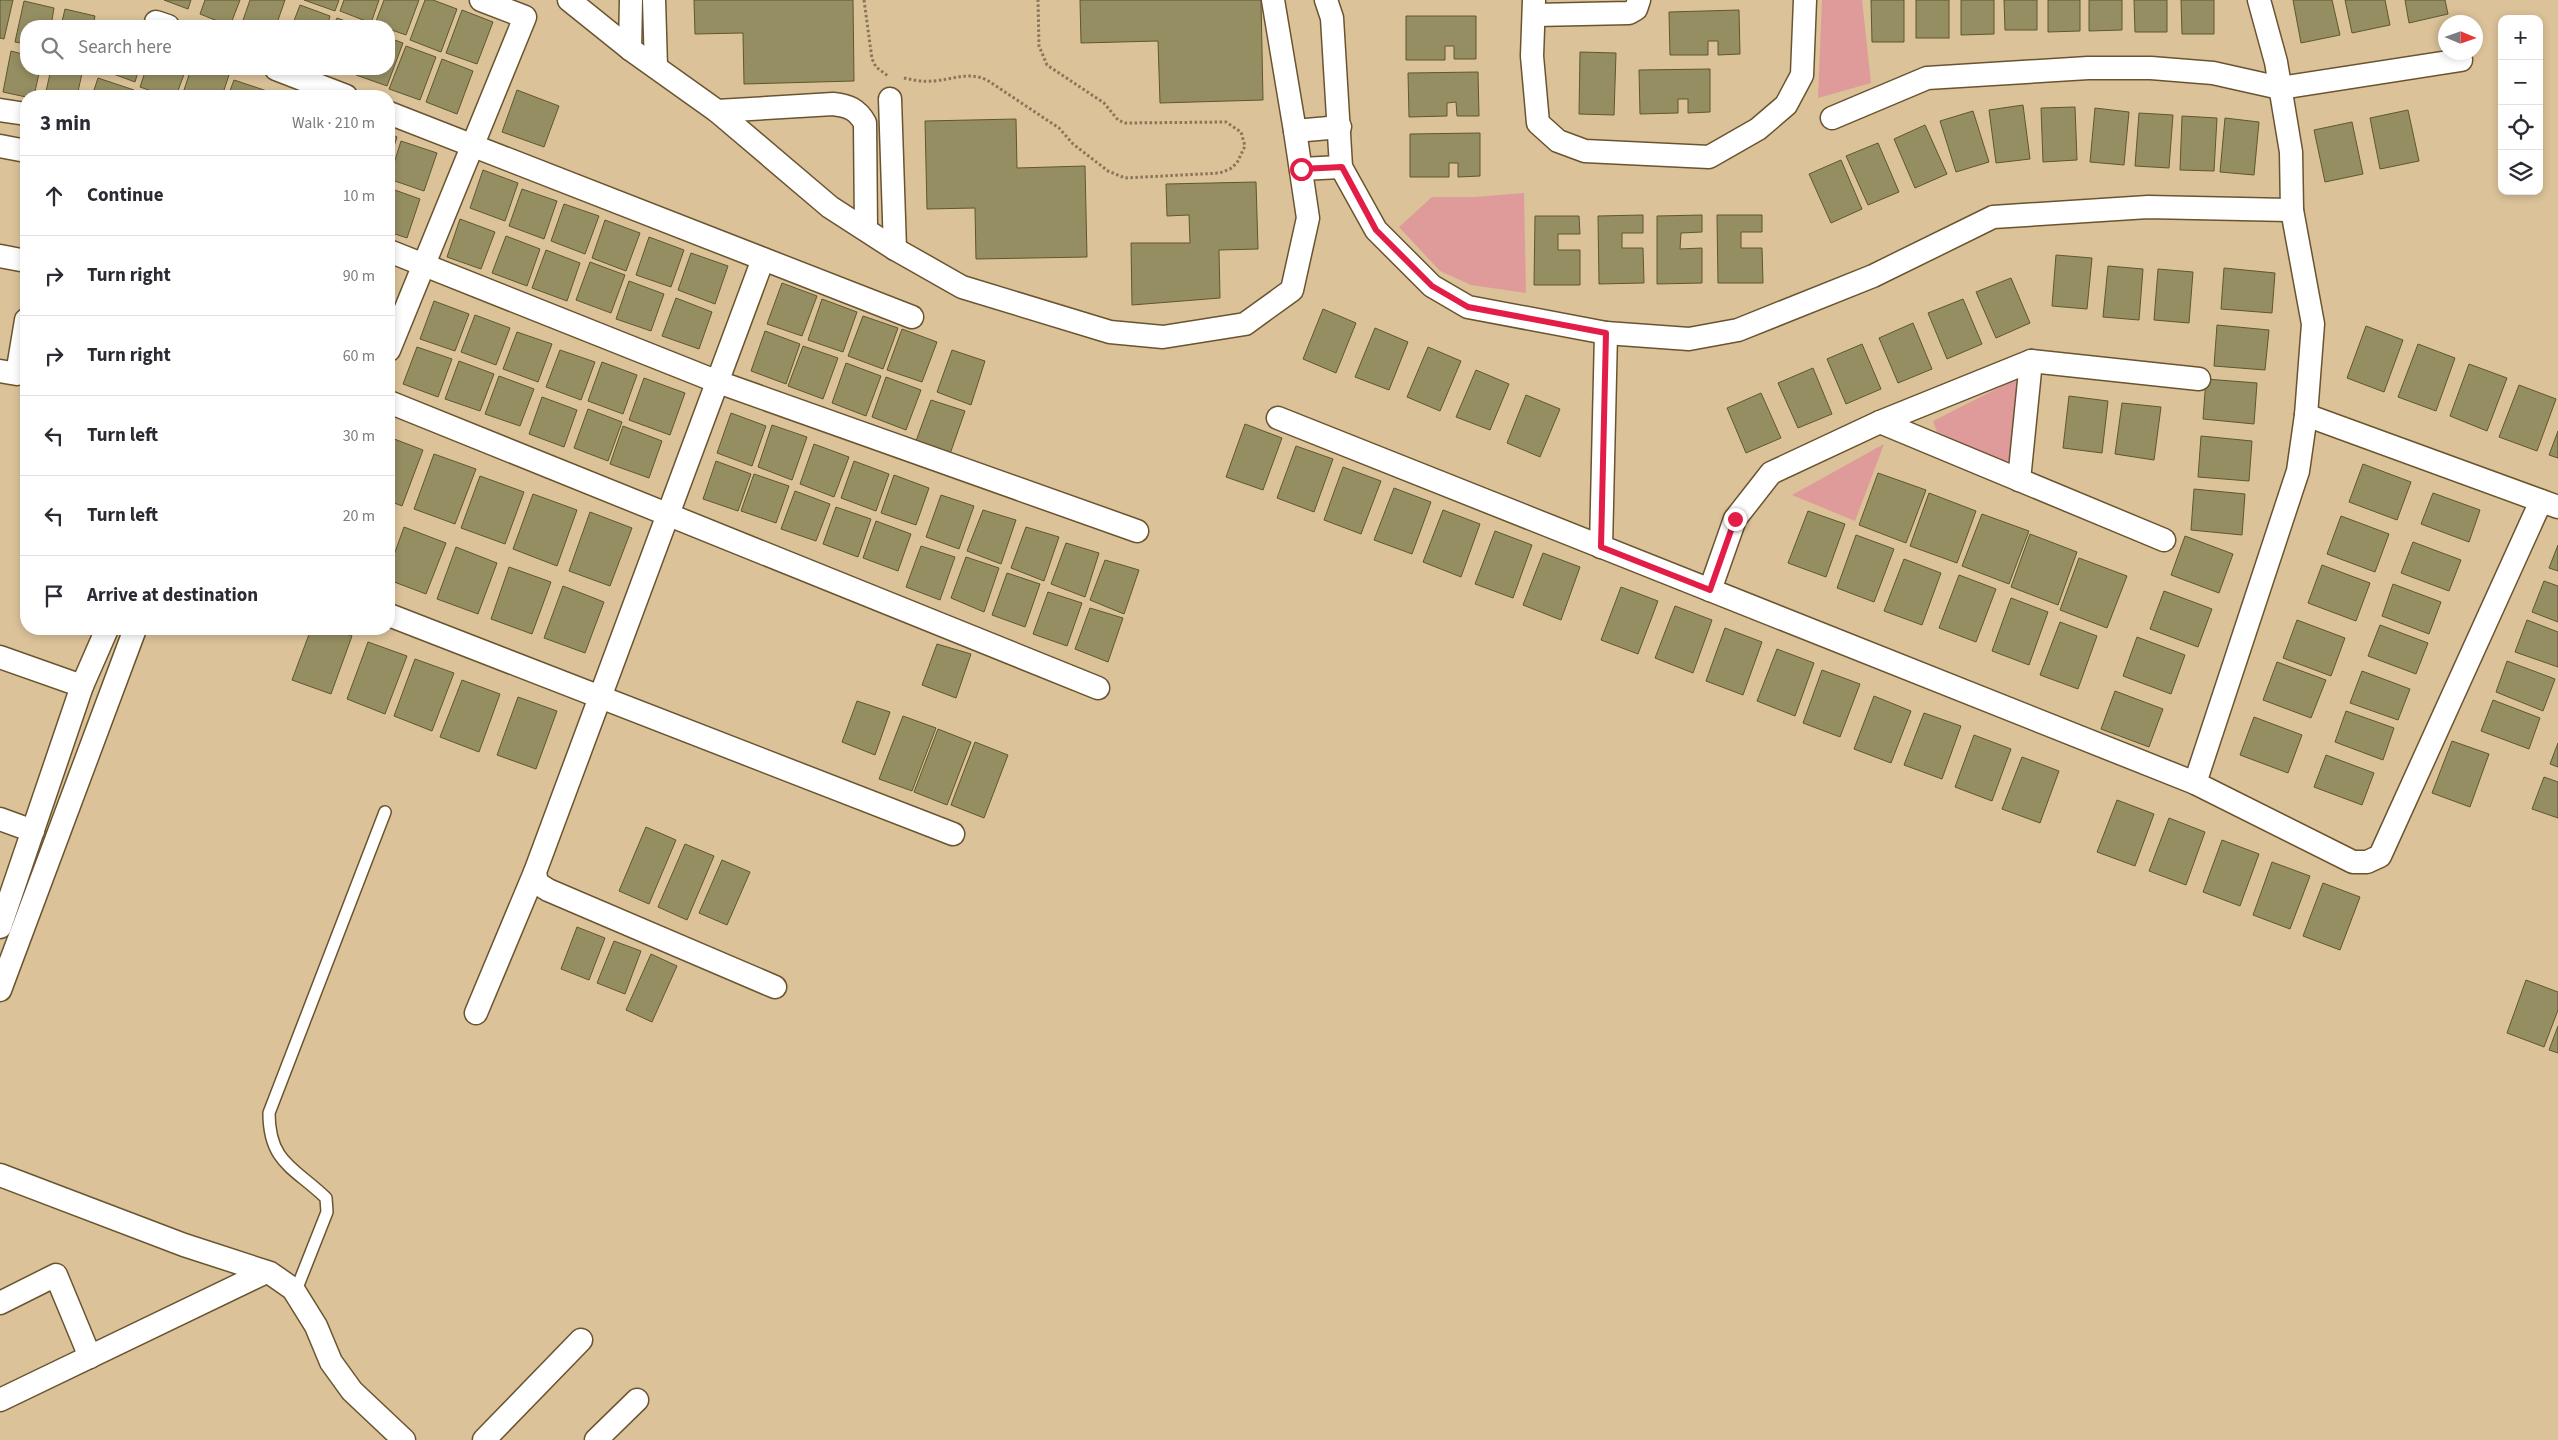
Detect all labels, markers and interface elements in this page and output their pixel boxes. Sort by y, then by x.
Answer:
north arrow [2438,15,2483,60]
map controls [2498,15,2543,195]
button: + [2498,15,2543,60]
search box [20,20,395,75]
icon: search [38,34,66,62]
text: Search here [78,34,172,61]
button: − [2498,60,2543,105]
button: locate [2498,105,2543,150]
text: 3 min [40,108,91,138]
text: Walk · 210 m [292,112,375,134]
button: layers [2498,150,2543,195]
route start [1290,158,1313,181]
icon: ahead [40,182,68,210]
text: Continue [87,182,164,209]
text: 10 m [343,185,375,207]
icon: right [40,262,68,290]
text: Turn right [87,262,171,289]
text: 90 m [343,265,375,287]
icon: right [40,342,68,370]
text: Turn right [87,342,171,369]
text: 60 m [343,345,375,367]
icon: left [40,422,68,450]
text: Turn left [87,422,158,449]
text: 30 m [343,425,375,447]
icon: left [40,502,68,530]
text: Turn left [87,502,158,529]
text: 20 m [343,505,375,527]
route end [1724,508,1747,531]
icon: arrive [40,582,68,610]
text: Arrive at destination [87,582,258,609]

